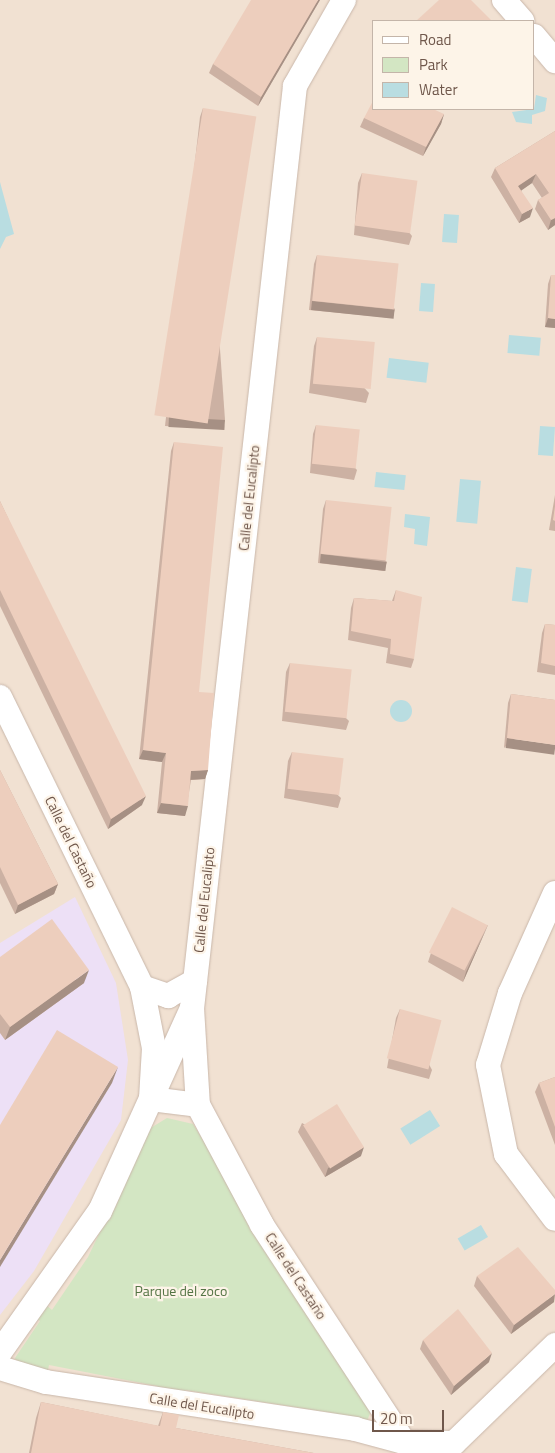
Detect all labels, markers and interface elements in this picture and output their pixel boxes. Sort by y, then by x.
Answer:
legend [372,20,535,110]
text: Road [419,28,451,51]
text: Park [419,53,448,76]
text: Water [419,78,458,101]
street label: Calle del Eucalipto [235,444,263,552]
street label: Calle del Castaño [42,793,100,891]
street label: Calle del Eucalipto [190,846,218,954]
street label: Calle del Castaño [262,1229,330,1323]
park label: Parque del zoco [135,1283,227,1299]
street label: Calle del Eucalipto [148,1389,256,1423]
scale bar [375,1400,448,1432]
text: 20 m [380,1407,413,1430]

